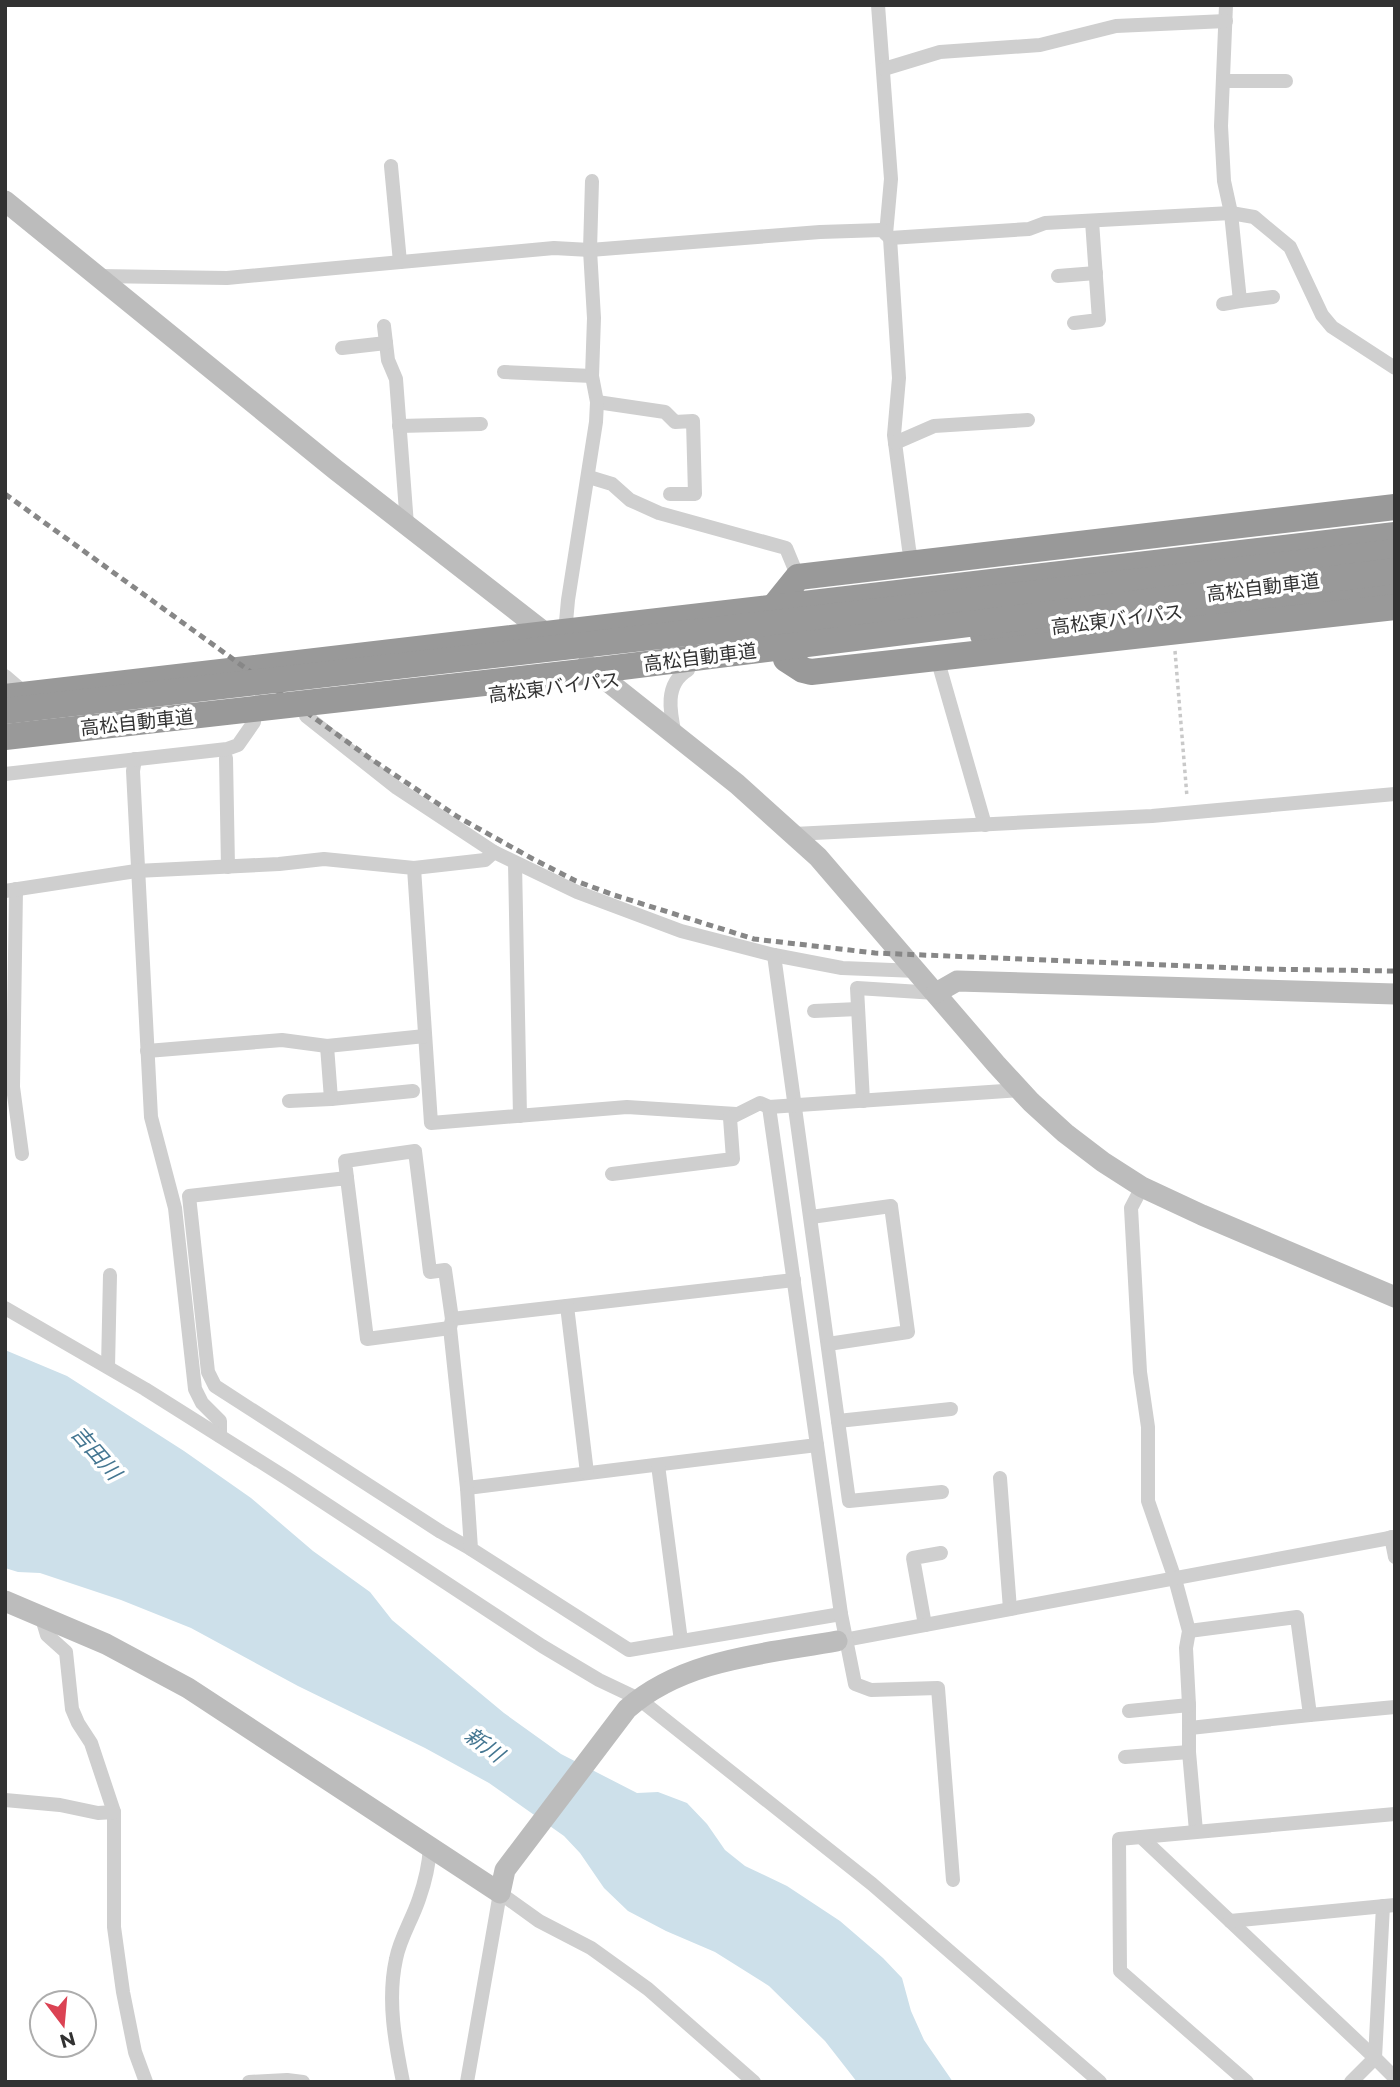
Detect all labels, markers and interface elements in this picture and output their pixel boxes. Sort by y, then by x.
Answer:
street label: 高松自動車道 [1205,569,1321,606]
street label: 高松東バイパス [1050,600,1184,639]
street label: 高松自動車道 [642,639,758,676]
street label: 高松東バイパス [487,668,621,707]
street label: 高松自動車道 [79,705,195,740]
water label: 吉田川 [66,1421,128,1486]
water label: 新川 [460,1722,510,1768]
north arrow [28,1989,98,2059]
text: N [57,2027,78,2053]

